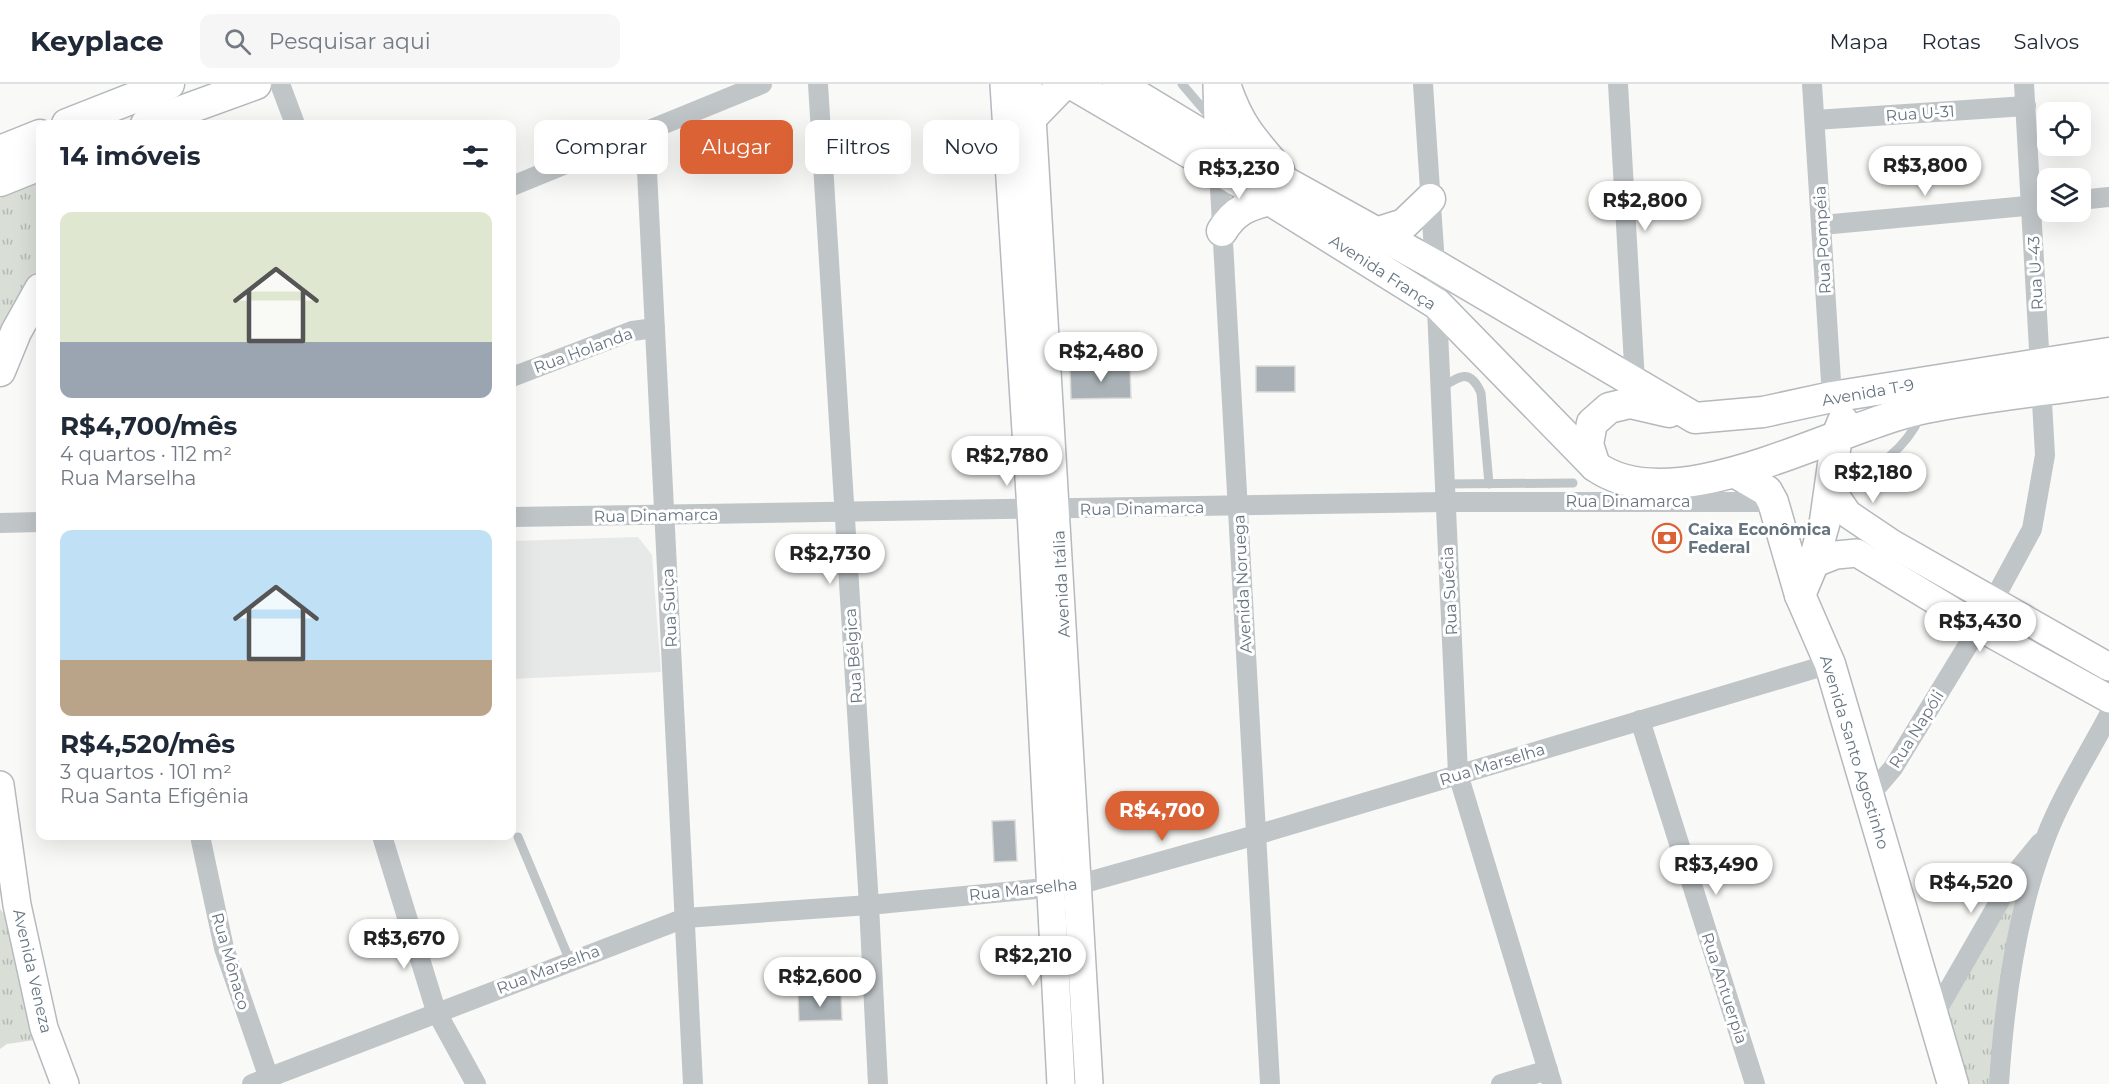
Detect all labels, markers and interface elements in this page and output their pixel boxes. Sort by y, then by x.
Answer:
search box [200,14,620,68]
text: Keyplace [30,24,164,58]
icon: search [221,25,254,58]
text: Pesquisar aqui [269,28,431,55]
text: Mapa [1829,29,1888,54]
text: Rotas [1921,29,1981,54]
text: Salvos [2014,29,2079,54]
street label: Rua U-31 [1885,102,1955,125]
map controls [2037,102,2091,222]
button: locate [2037,102,2091,156]
chip: Comprar [534,120,668,174]
chip: Alugar [680,120,793,174]
chip: Filtros [805,120,911,174]
chip: Novo [923,120,1019,174]
text: 14 imóveis [60,140,201,172]
icon: filters [459,140,492,173]
pin: R$3,800 [1870,146,1980,197]
pin: R$3,230 [1184,149,1294,200]
text: R$3,800 [1882,153,1968,177]
text: R$3,230 [1198,156,1280,180]
button: layers [2037,168,2091,222]
pin: R$2,800 [1590,181,1700,232]
street label: Rua Pompéia [1810,185,1835,295]
text: R$2,800 [1602,188,1688,212]
street label: Avenida França [1326,231,1440,314]
street label: Rua U-43 [2024,235,2047,311]
icon: home [222,251,330,359]
street label: Rua Holanda [531,324,635,377]
pin: R$2,480 [1046,332,1156,383]
text: R$2,480 [1058,339,1144,363]
street label: Avenida T-9 [1821,375,1916,410]
text: R$4,700/mês [60,410,237,442]
pin: R$2,780 [952,436,1062,487]
text: 4 quartos · 112 m² [60,442,232,466]
text: R$2,780 [965,443,1049,467]
pin: R$2,180 [1818,453,1928,504]
text: R$2,180 [1834,460,1913,484]
text: Rua Marselha [60,466,196,490]
street label: Rua Dinamarca [1566,492,1690,511]
street label: Rua Dinamarca [1079,498,1205,519]
street label: Rua Dinamarca [593,505,719,526]
street label: Avenida Noruega [1229,514,1256,654]
place label: Caixa Econômica Federal [1688,520,1831,557]
bank icon: Caixa Econômica Federal [1651,522,1683,554]
street label: Avenida Itália [1049,530,1074,638]
pin: R$2,730 [775,534,885,585]
text: R$2,730 [789,541,871,565]
street label: Rua Suécia [1438,546,1461,636]
street label: Rua Suiça [658,568,681,648]
icon: home [222,569,330,677]
pin: R$3,430 [1925,602,2035,653]
street label: Rua Bélgica [841,608,866,704]
text: R$3,430 [1938,609,2022,633]
street label: Avenida Santo Agostinho [1816,653,1893,851]
street label: Rua Napóli [1885,687,1948,772]
text: R$4,520/mês [60,728,235,760]
street label: Rua Marselha [1437,739,1547,790]
text: 3 quartos · 101 m² [60,760,232,784]
text: Rua Santa Efigênia [60,784,249,808]
pin: R$4,700 [1107,791,1217,842]
text: R$4,700 [1119,798,1205,822]
pin: R$3,490 [1661,845,1771,896]
text: R$3,490 [1674,852,1758,876]
pin: R$4,520 [1916,863,2026,914]
text: R$4,520 [1929,870,2013,894]
street label: Rua Marselha [968,874,1078,905]
street label: Avenida Veneza [9,907,56,1035]
street label: Rua Mônaco [208,910,253,1012]
pin: R$3,670 [349,919,459,970]
text: R$3,670 [363,926,445,950]
street label: Rua Antuerpia [1698,930,1751,1046]
pin: R$2,210 [978,936,1088,987]
street label: Rua Marselha [494,941,603,998]
text: R$2,210 [994,943,1072,967]
pin: R$2,600 [765,957,875,1008]
text: R$2,600 [778,964,862,988]

